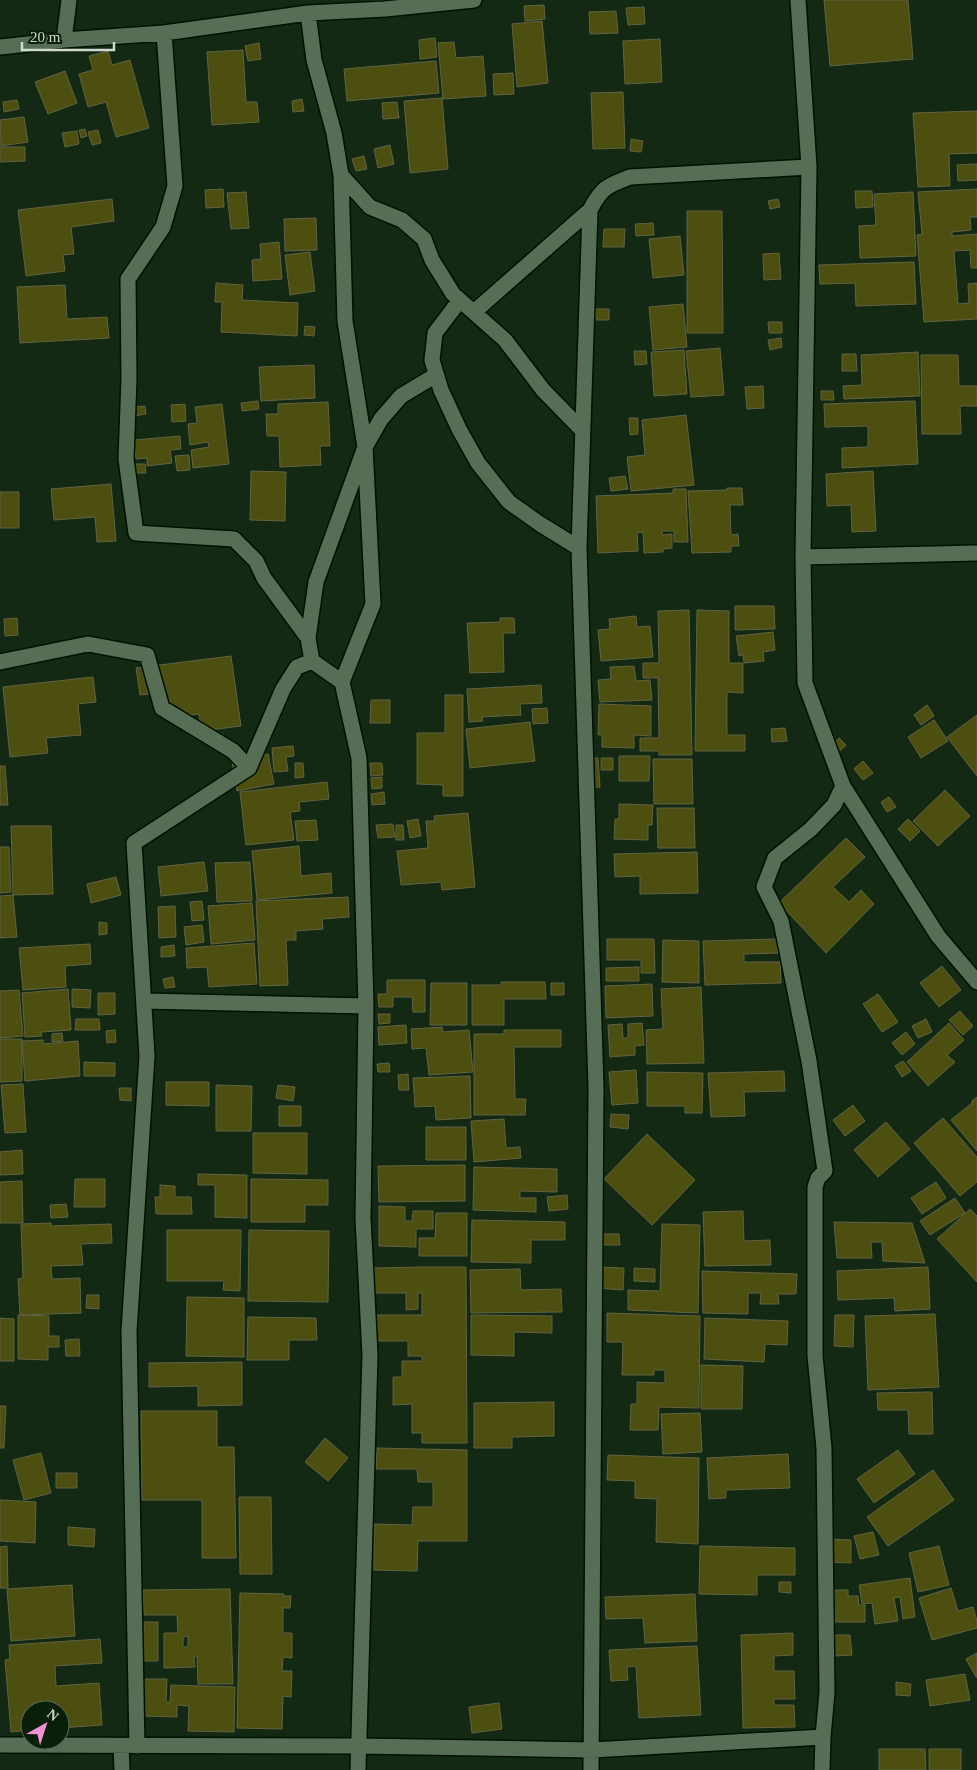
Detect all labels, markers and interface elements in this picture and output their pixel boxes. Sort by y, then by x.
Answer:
scale bar [22,20,115,52]
text: 20 m [30,29,61,45]
north arrow [20,1700,70,1750]
text: N [44,1706,62,1724]

